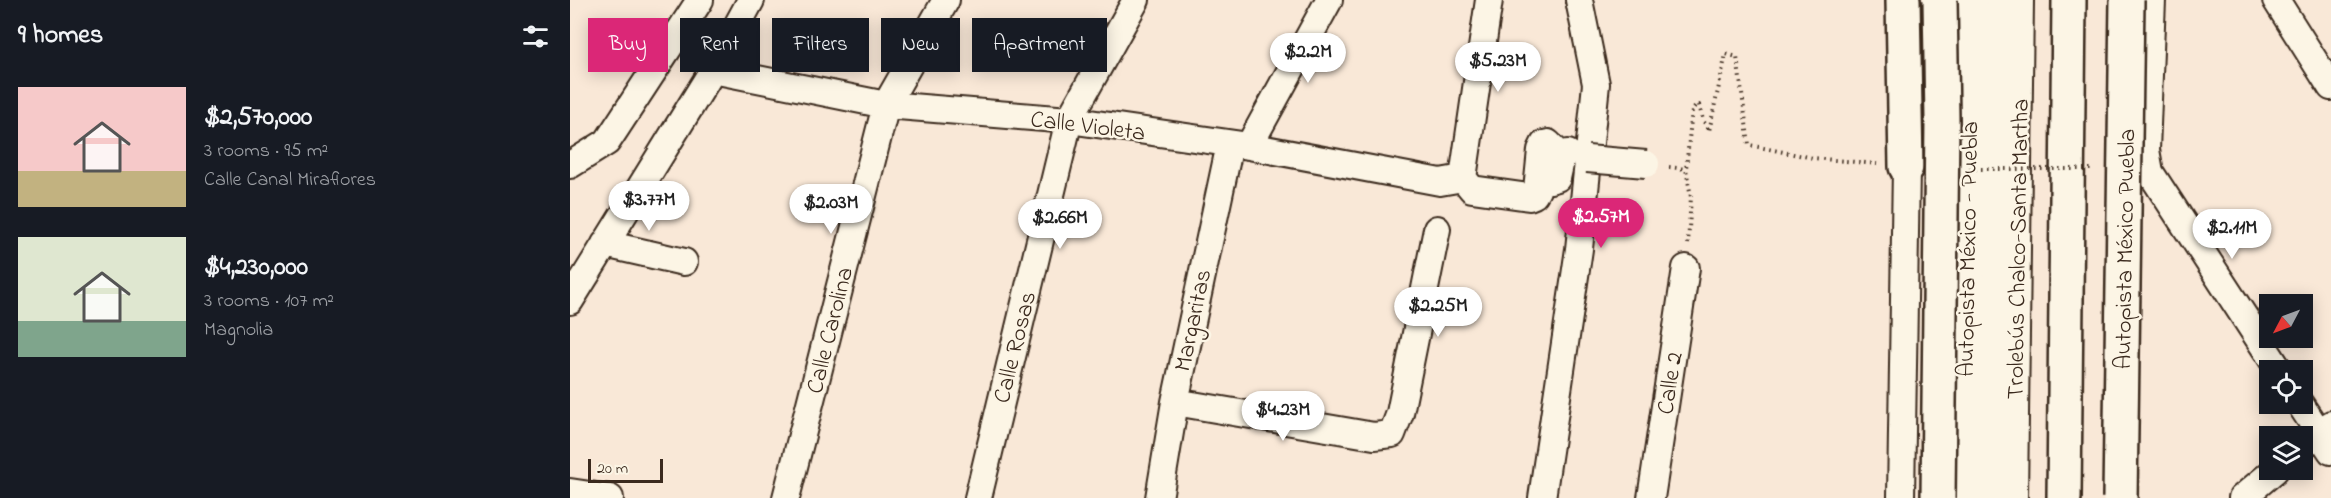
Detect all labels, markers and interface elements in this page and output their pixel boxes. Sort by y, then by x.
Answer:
text: 9 homes [18,17,103,55]
chip: Buy [588,18,668,72]
chip: Rent [680,18,760,72]
chip: Filters [772,18,869,72]
chip: New [881,18,960,72]
chip: Apartment [972,18,1107,72]
icon: filters [519,20,552,53]
pin: $2.2M [1266,33,1350,84]
text: $2.2M [1284,38,1332,67]
pin: $5.23M [1449,42,1547,93]
text: $5.23M [1469,47,1527,76]
street label: Trolebús Chalco-Santa Martha [1999,98,2040,400]
text: $2,570,000 [204,99,312,137]
street label: Calle Violeta [1028,103,1147,152]
icon: home [66,111,138,183]
street label: Autopista México - Puebla [1950,121,1989,377]
street label: Autopista México Puebla [2107,128,2146,370]
text: 3 rooms · 95 m² [204,137,328,166]
text: Calle Canal Miraflores [204,166,376,195]
pin: $3.77M [600,181,698,232]
pin: $2.03M [782,184,880,235]
text: $3.77M [622,186,676,215]
text: $2.03M [803,189,859,218]
pin: $2.57M [1552,198,1650,249]
pin: $2.66M [1011,199,1109,250]
text: $2.57M [1572,203,1630,232]
text: $2.66M [1032,204,1088,233]
pin: $2.11M [2183,209,2281,260]
text: $2.11M [2207,214,2257,243]
text: $4,230,000 [204,249,308,287]
icon: home [66,261,138,333]
street label: Calle Carolina [799,264,864,398]
street label: Margaritas [1167,266,1222,375]
text: 3 rooms · 107 m² [204,287,334,316]
pin: $2.25M [1389,287,1487,338]
street label: Calle Rosas [986,288,1047,407]
text: $2.25M [1408,292,1468,321]
north arrow [2259,294,2313,348]
map controls [2259,294,2313,480]
text: Magnolia [204,316,273,345]
street label: Calle 2 [1649,350,1694,417]
button: locate [2259,360,2313,414]
pin: $4.23M [1234,391,1332,442]
text: $4.23M [1256,396,1310,425]
button: layers [2259,426,2313,480]
scale bar [588,456,663,484]
text: 20 m [597,457,628,481]

